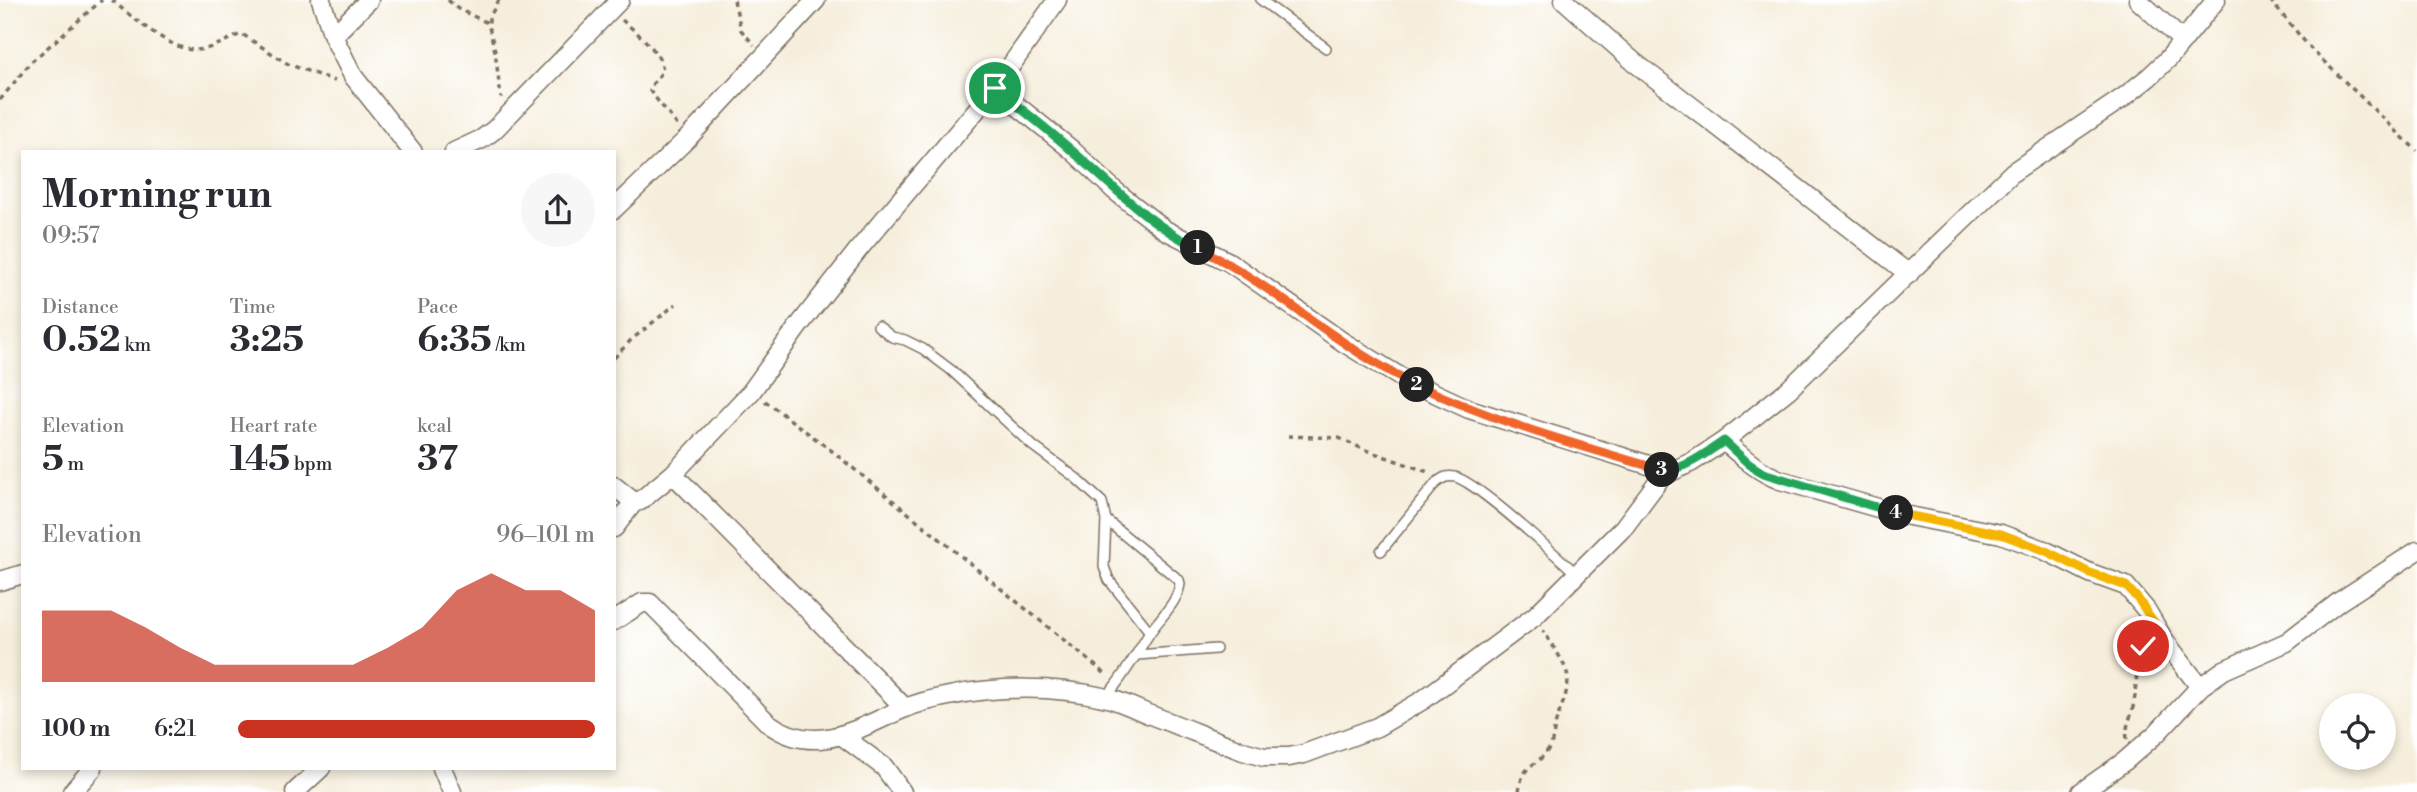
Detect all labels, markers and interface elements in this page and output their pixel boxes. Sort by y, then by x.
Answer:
pin [965,58,1025,118]
icon: arrive [976,69,1014,107]
text: Morning run [42,172,272,219]
button: share [521,173,595,247]
text: 09:57 [42,222,100,250]
pin: 1 [1180,230,1216,266]
text: 1 [1193,235,1202,259]
text: Distance [42,295,119,319]
text: Time [230,295,275,319]
text: Pace [417,295,458,319]
text: 0.52 [42,319,121,362]
text: 3:25 [230,319,304,362]
text: 6:35 [417,319,492,362]
text: km [121,333,151,357]
text: /km [492,333,526,357]
pin: 2 [1400,368,1434,402]
text: 2 [1411,372,1422,396]
text: Elevation [42,414,124,438]
text: Heart rate [230,414,317,438]
text: kcal [417,414,452,438]
text: 5 [42,438,64,481]
text: 145 [230,438,290,481]
text: 37 [417,438,458,481]
text: m [64,452,84,476]
text: bpm [290,452,332,476]
pin: 3 [1644,452,1680,488]
text: 3 [1656,457,1667,481]
pin: 4 [1878,496,1913,530]
text: 4 [1889,500,1902,524]
text: Elevation [42,521,142,549]
text: 96–101 m [496,521,595,549]
pin [2113,616,2173,676]
icon: check [2124,627,2162,665]
map controls [2319,693,2396,770]
button: locate [2319,693,2396,770]
text: 100 m [42,715,110,743]
text: 6:21 [154,715,196,743]

